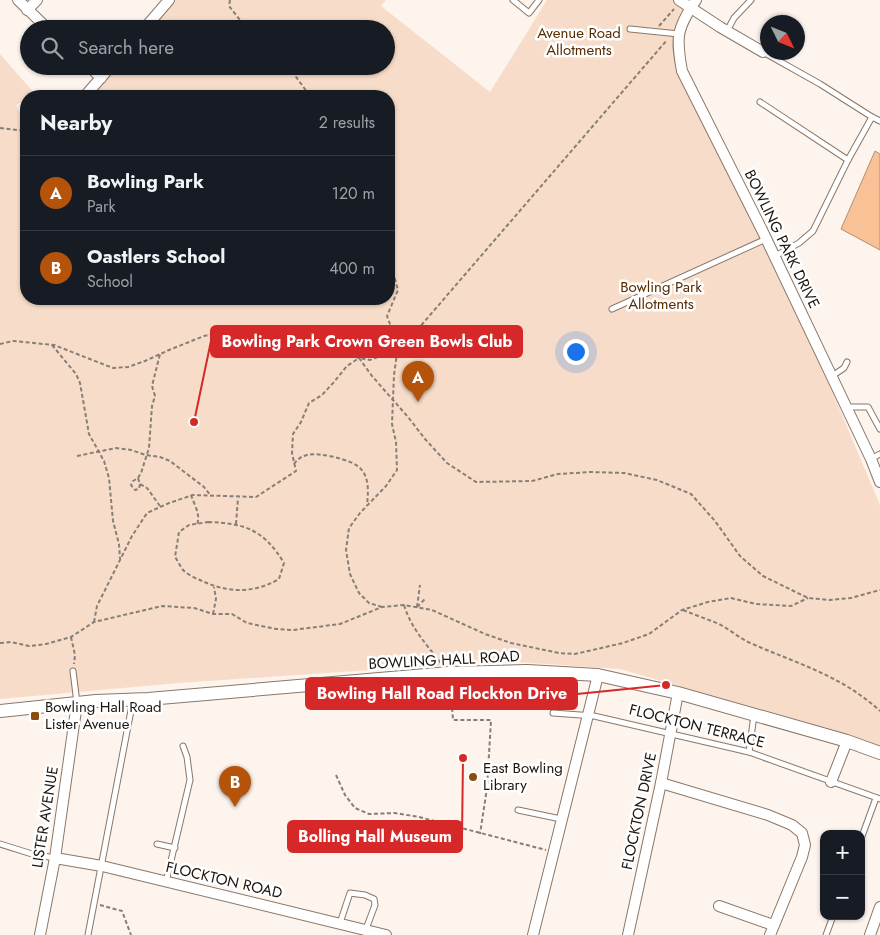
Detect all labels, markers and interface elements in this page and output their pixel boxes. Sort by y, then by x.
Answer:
north arrow [760,15,805,60]
search box [20,20,395,75]
park label: Avenue Road Allotments [537,22,621,61]
icon: search [38,34,66,62]
text: Search here [78,34,174,61]
text: Nearby [40,108,112,138]
text: 2 results [319,111,375,134]
street label: BOWLING PARK DRIVE [739,166,825,312]
text: Bowling Park [87,168,204,195]
text: A [50,182,62,205]
text: 120 m [332,182,375,205]
text: Park [87,195,116,218]
text: Oastlers School [87,243,225,270]
text: B [51,257,61,280]
text: 400 m [329,257,375,280]
text: School [87,270,133,293]
park label: Bowling Park Allotments [620,276,702,315]
callout: Bowling Park Crown Green Bowls Club [211,326,522,357]
text: Bowling Park Crown Green Bowls Club [222,330,513,353]
your location [563,339,589,365]
pin: A [402,361,434,402]
street label: BOWLING HALL ROAD [368,645,520,675]
callout: Bowling Hall Road Flockton Drive [306,678,577,709]
text: Bowling Hall Road Flockton Drive [317,682,567,705]
place label: Bowling Hall Road Lister Avenue [45,696,162,735]
street label: FLOCKTON TERRACE [627,699,767,753]
marker: Bowling Hall Road Lister Avenue [29,710,41,722]
street label: FLOCKTON DRIVE [616,750,662,872]
place label: East Bowling Library [483,757,563,796]
street label: LISTER AVENUE [26,765,64,869]
pin: B [219,766,251,807]
marker: East Bowling Library [467,771,479,783]
callout: Bolling Hall Museum [288,821,462,852]
text: Bolling Hall Museum [298,825,452,848]
map controls [820,830,865,920]
button: + [820,830,865,875]
street label: FLOCKTON ROAD [164,856,284,904]
button: − [820,875,865,920]

